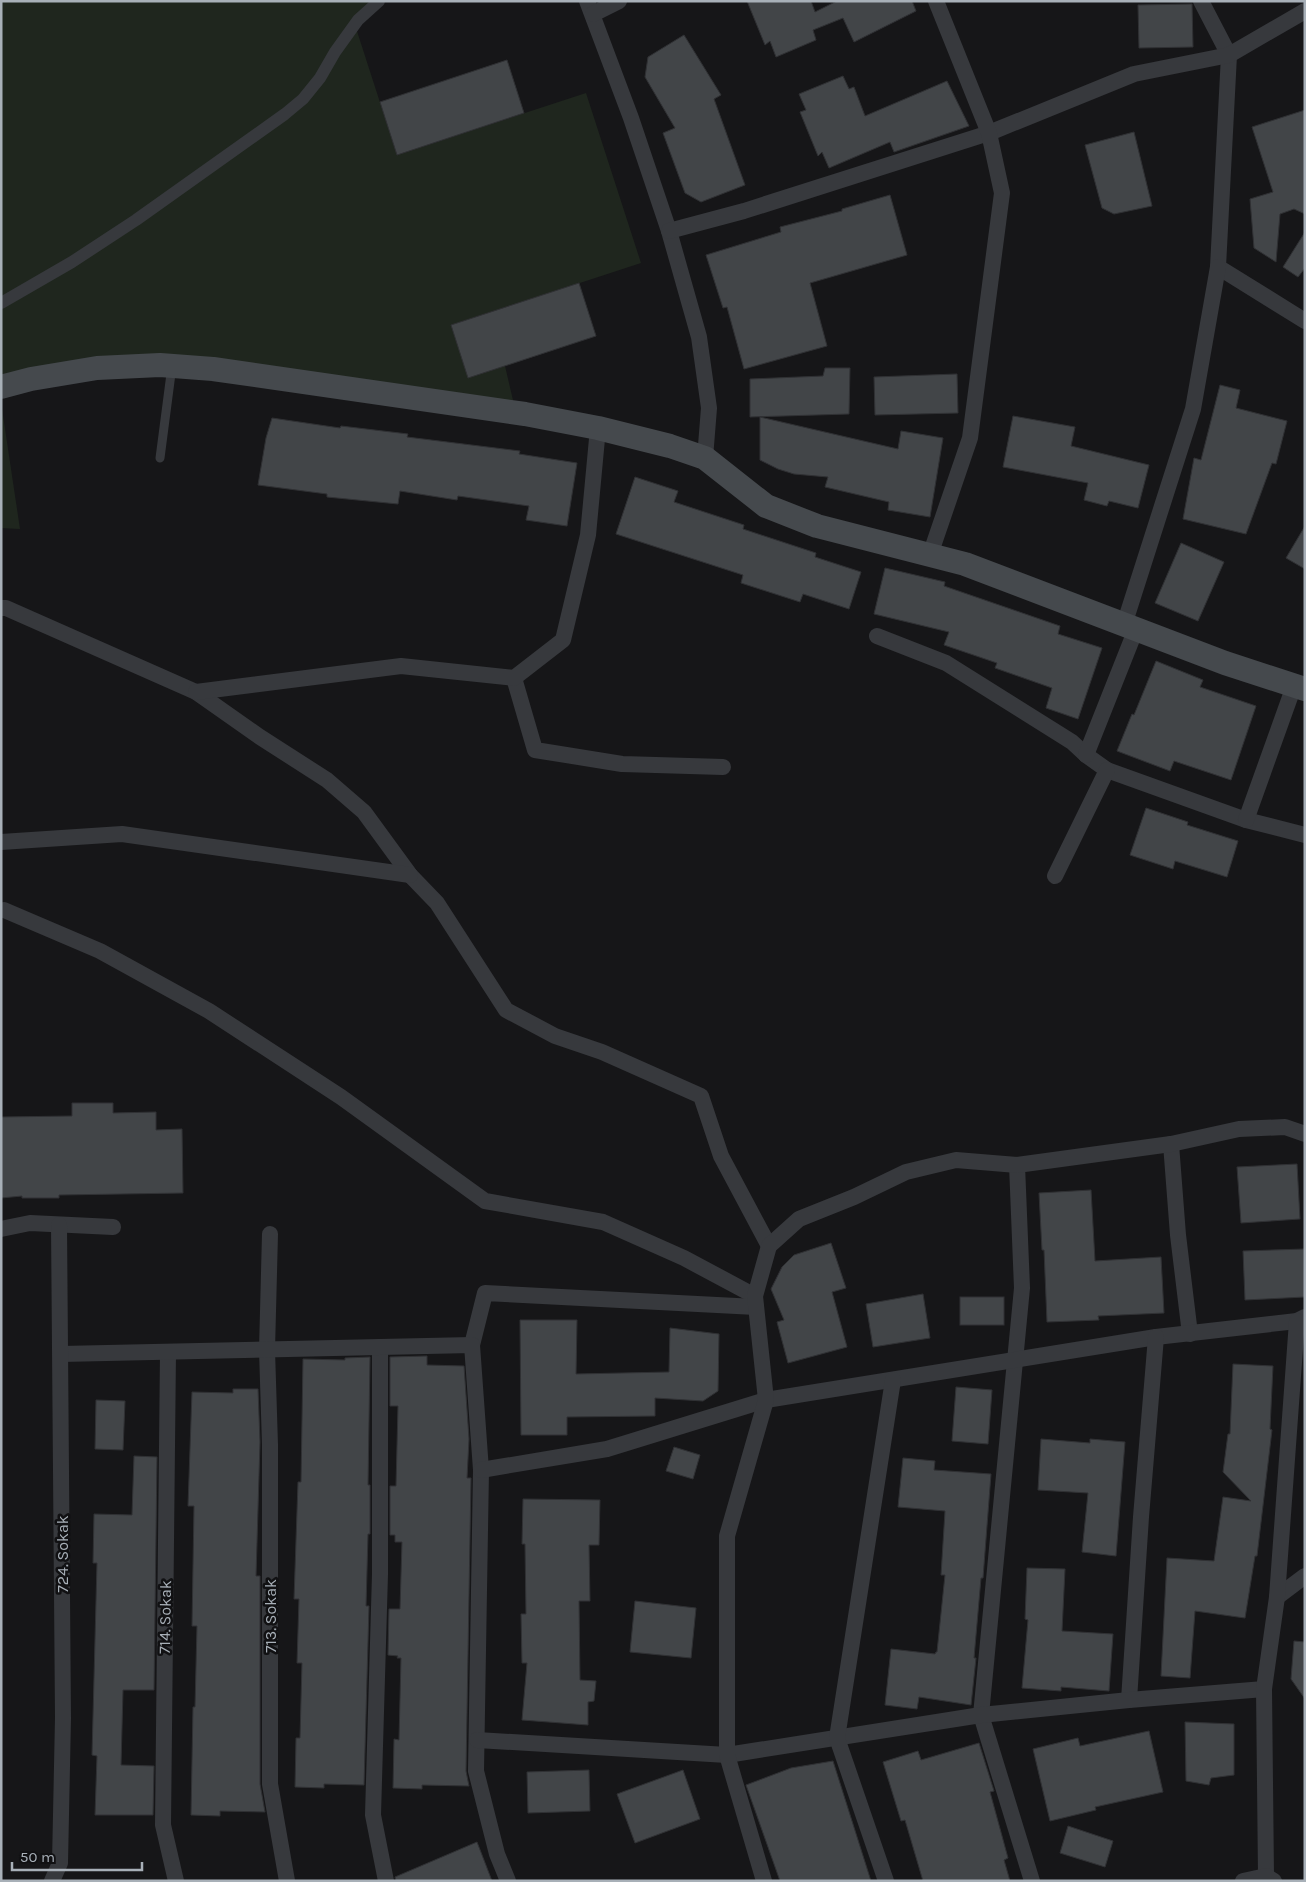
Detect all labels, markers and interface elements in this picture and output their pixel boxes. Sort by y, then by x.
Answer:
street label: 724. Sokak [53,1515,72,1593]
street label: 713. Sokak [261,1579,280,1653]
street label: 714. Sokak [155,1580,175,1654]
scale bar [12,1840,142,1872]
text: 50 m [20,1848,55,1866]

